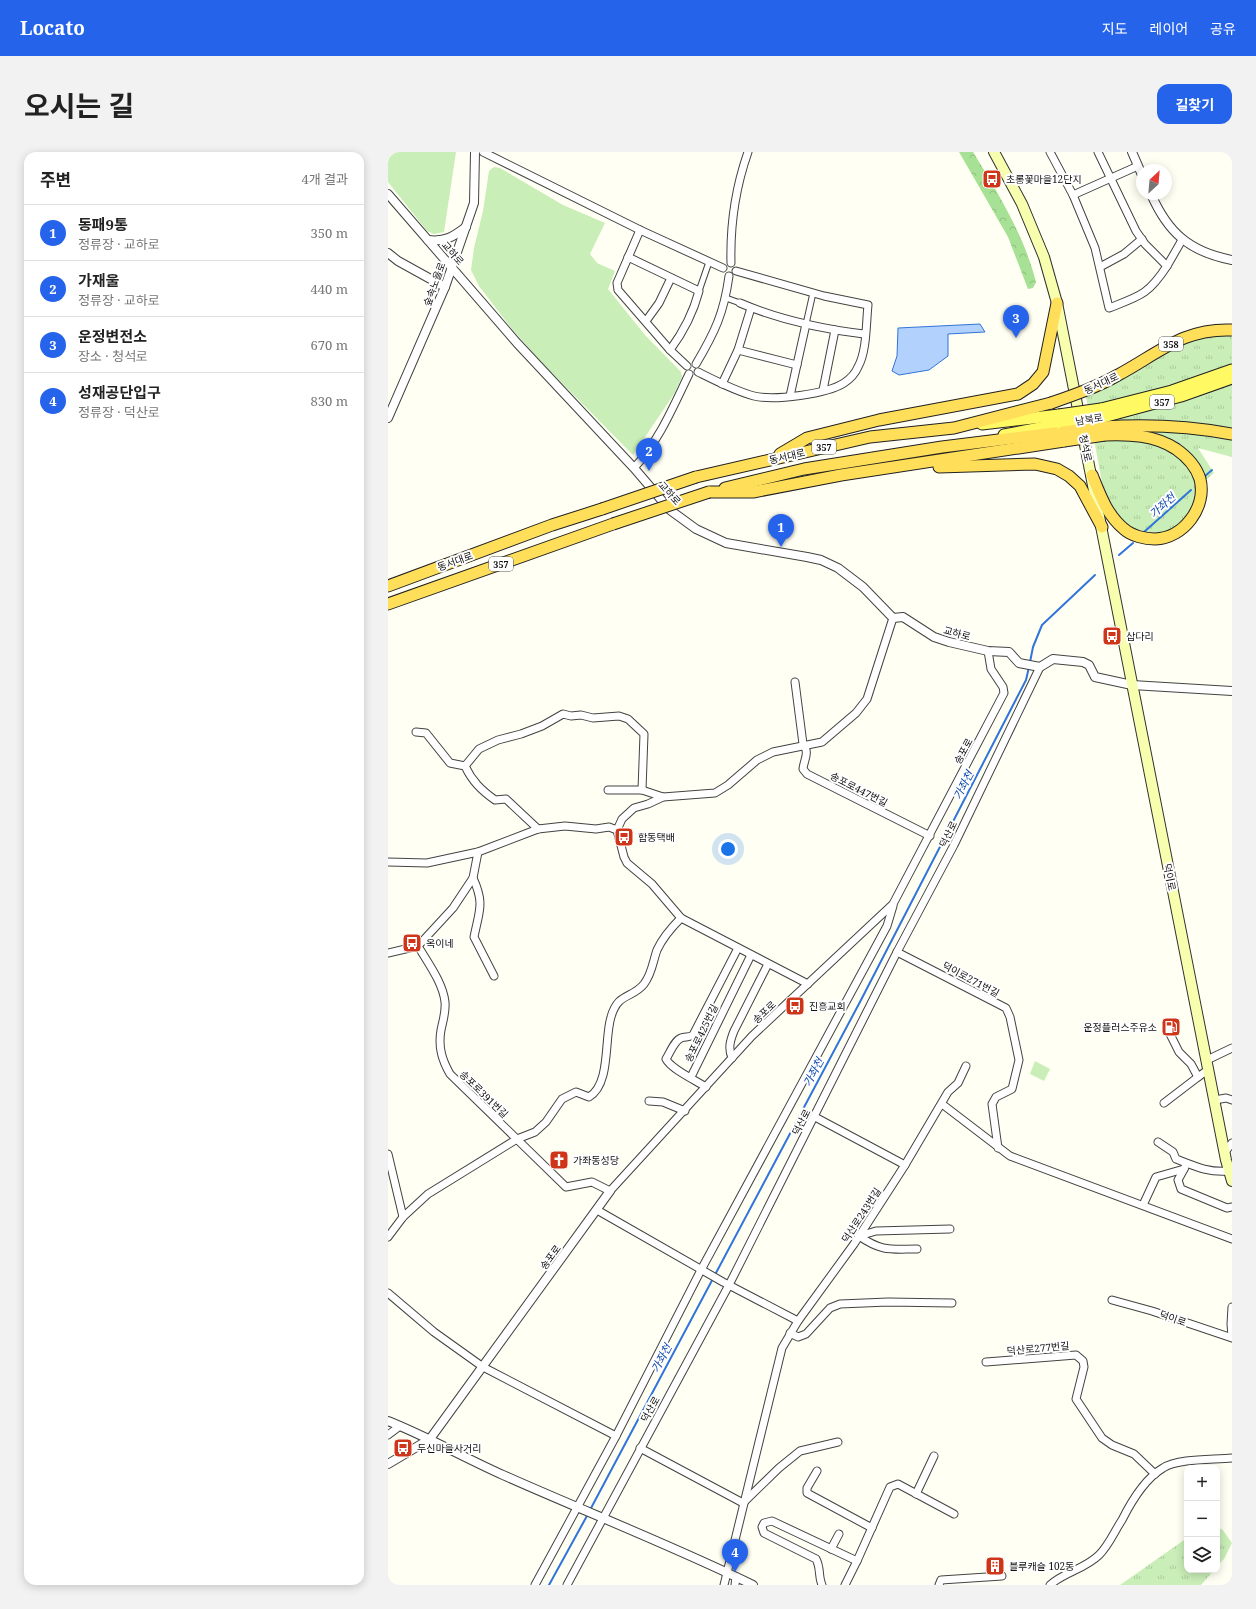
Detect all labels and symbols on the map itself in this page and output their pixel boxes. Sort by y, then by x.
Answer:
north arrow [1136,164,1172,200]
bus stop icon: 초롱꽃마을12단지 [981,168,1003,190]
place label: 초롱꽃마을12단지 [1006,172,1082,186]
street label: 교하로 [439,238,467,268]
street label: 숲속노을로 [420,260,448,308]
pin: 3 [1003,305,1029,338]
road number: 358 [1159,337,1183,351]
street label: 동서대로 [1081,369,1121,397]
road number: 357 [1150,395,1174,409]
street label: 남북로 [1074,410,1104,428]
street label: 청석로 [1076,433,1096,463]
pin: 2 [636,438,662,471]
road number: 357 [812,440,836,454]
street label: 동서대로 [767,445,807,467]
street label: 교하로 [656,478,684,508]
water label: 가좌천 [1146,488,1180,521]
pin: 1 [768,514,794,547]
street label: 동서대로 [435,548,475,574]
road number: 357 [489,557,513,571]
street label: 교하로 [942,623,972,643]
bus stop icon: 삽다리 [1101,625,1123,647]
place label: 삽다리 [1126,629,1154,643]
street label: 송포로 [950,736,976,766]
water label: 가좌천 [949,766,977,802]
street label: 송포로447번길 [828,769,890,809]
street label: 덕산로 [936,819,960,849]
bus stop icon: 합동택배 [613,826,635,848]
place label: 합동택배 [638,830,675,844]
your location [718,839,738,859]
street label: 덕이로 [1160,862,1180,892]
bus stop icon: 옥이네 [401,932,423,954]
place label: 옥이네 [426,936,454,950]
street label: 덕이로271번길 [940,958,1002,1000]
bus stop icon: 진흥교회 [784,995,806,1017]
street label: 송포로 [749,997,779,1027]
place label: 진흥교회 [809,999,846,1013]
street label: 송포로425번길 [681,1002,721,1064]
fuel station icon: 운정플러스주유소 [1160,1016,1182,1038]
place label: 운정플러스주유소 [1083,1020,1157,1034]
water label: 가좌천 [799,1053,828,1089]
street label: 송포로391번길 [457,1067,511,1121]
street label: 덕산로 [788,1107,814,1137]
church icon: 가좌동성당 [548,1149,570,1171]
place label: 가좌동성당 [573,1153,619,1167]
street label: 덕산로243번길 [838,1185,884,1245]
street label: 송포로 [536,1242,564,1272]
street label: 덕이로 [1158,1307,1188,1329]
street label: 덕산로277번길 [1006,1338,1070,1358]
water label: 가좌천 [647,1339,676,1375]
street label: 덕산로 [637,1394,663,1424]
bus stop icon: 두신마을사거리 [392,1437,414,1459]
place label: 두신마을사거리 [417,1441,481,1455]
pin: 4 [722,1539,748,1572]
building icon: 블루캐슬 102동 [984,1555,1006,1577]
place label: 블루캐슬 102동 [1009,1559,1074,1573]

